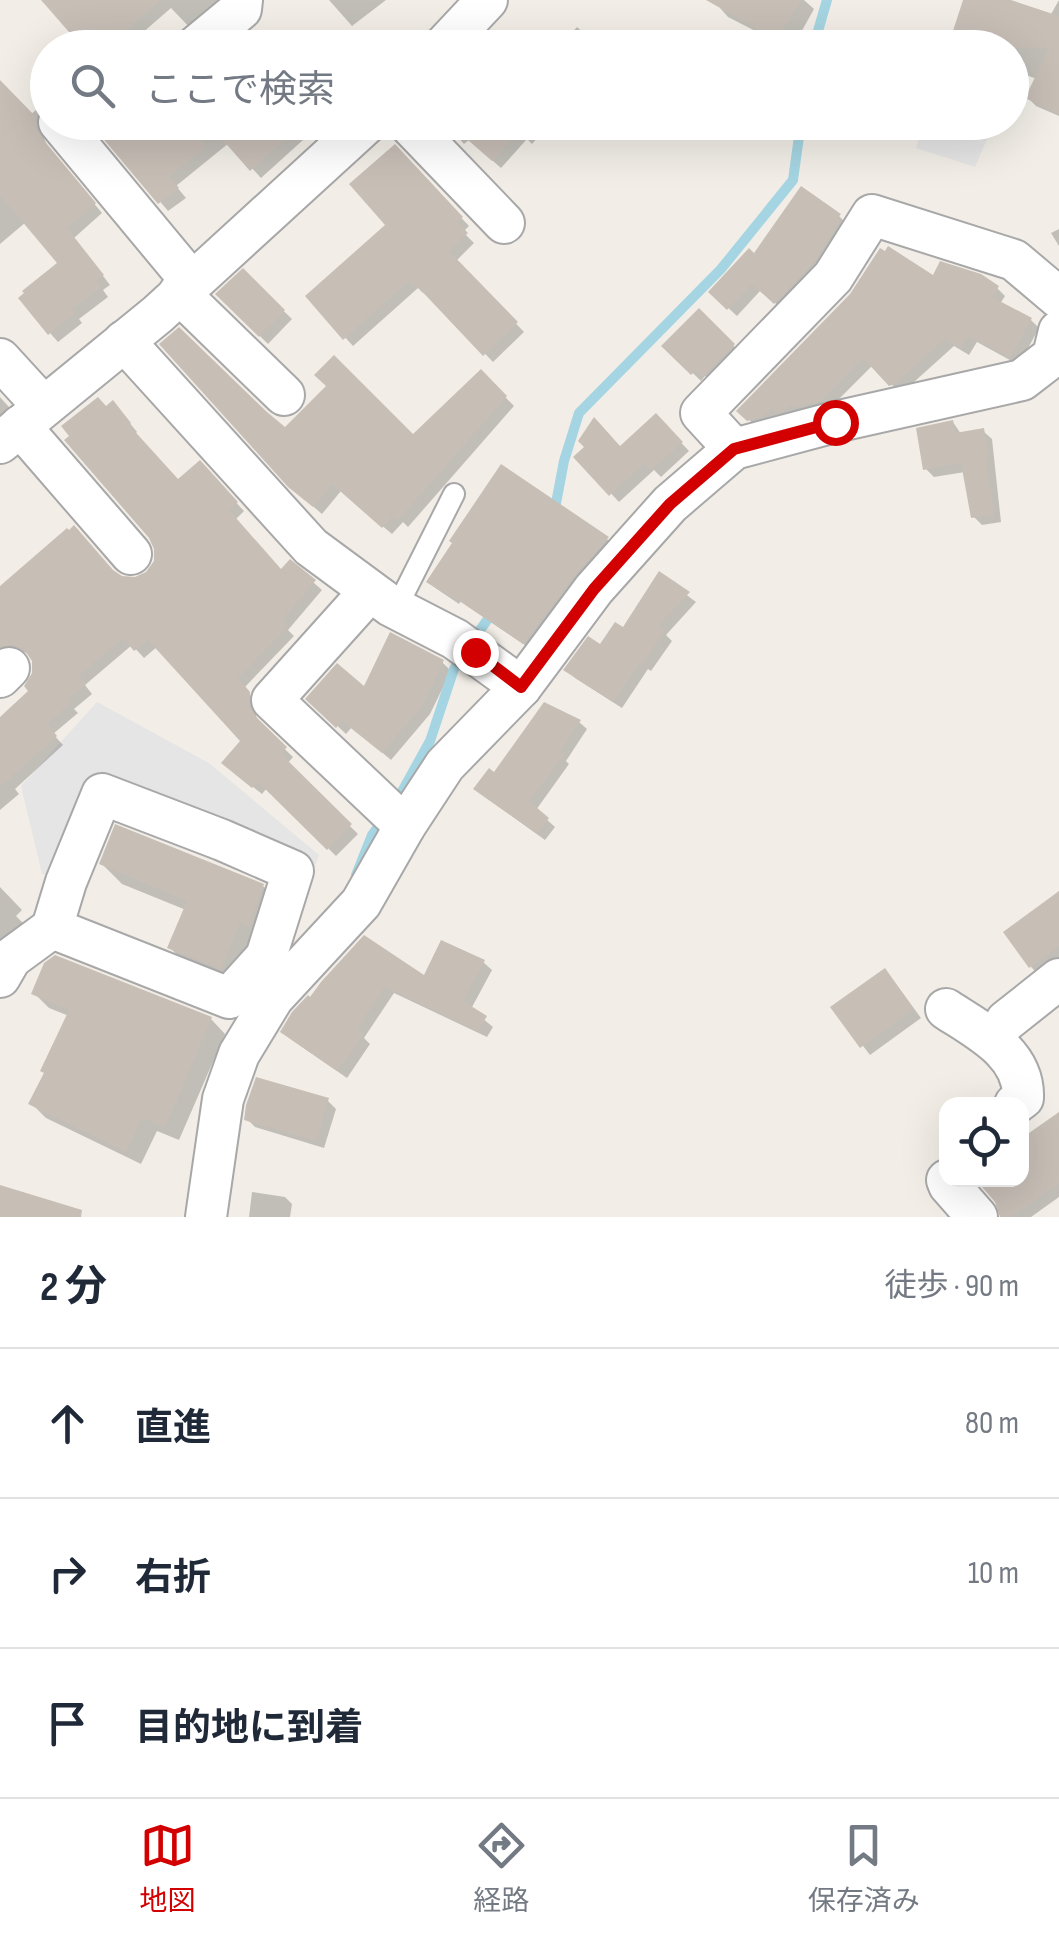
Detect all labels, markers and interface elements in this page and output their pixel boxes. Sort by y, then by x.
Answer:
search box [30,30,1029,140]
icon: search [65,58,120,113]
text: ここで検索 [145,68,335,113]
route start [813,400,859,446]
route end [453,630,499,676]
map controls [939,1097,1029,1187]
button: locate [939,1097,1029,1187]
text: 2 分 [40,1262,107,1313]
text: 徒歩 · 90 m [884,1267,1019,1306]
icon: ahead [40,1396,95,1451]
text: 80 m [965,1404,1019,1443]
text: 直進 [135,1406,211,1451]
icon: right [40,1546,95,1601]
text: 10 m [968,1554,1019,1593]
text: 右折 [135,1556,211,1601]
icon: arrive [40,1696,95,1751]
text: 目的地に到着 [135,1706,363,1751]
tab: 地図 [139,1818,195,1918]
tab: 経路 [473,1818,530,1918]
tab: 保存済み [808,1818,920,1918]

